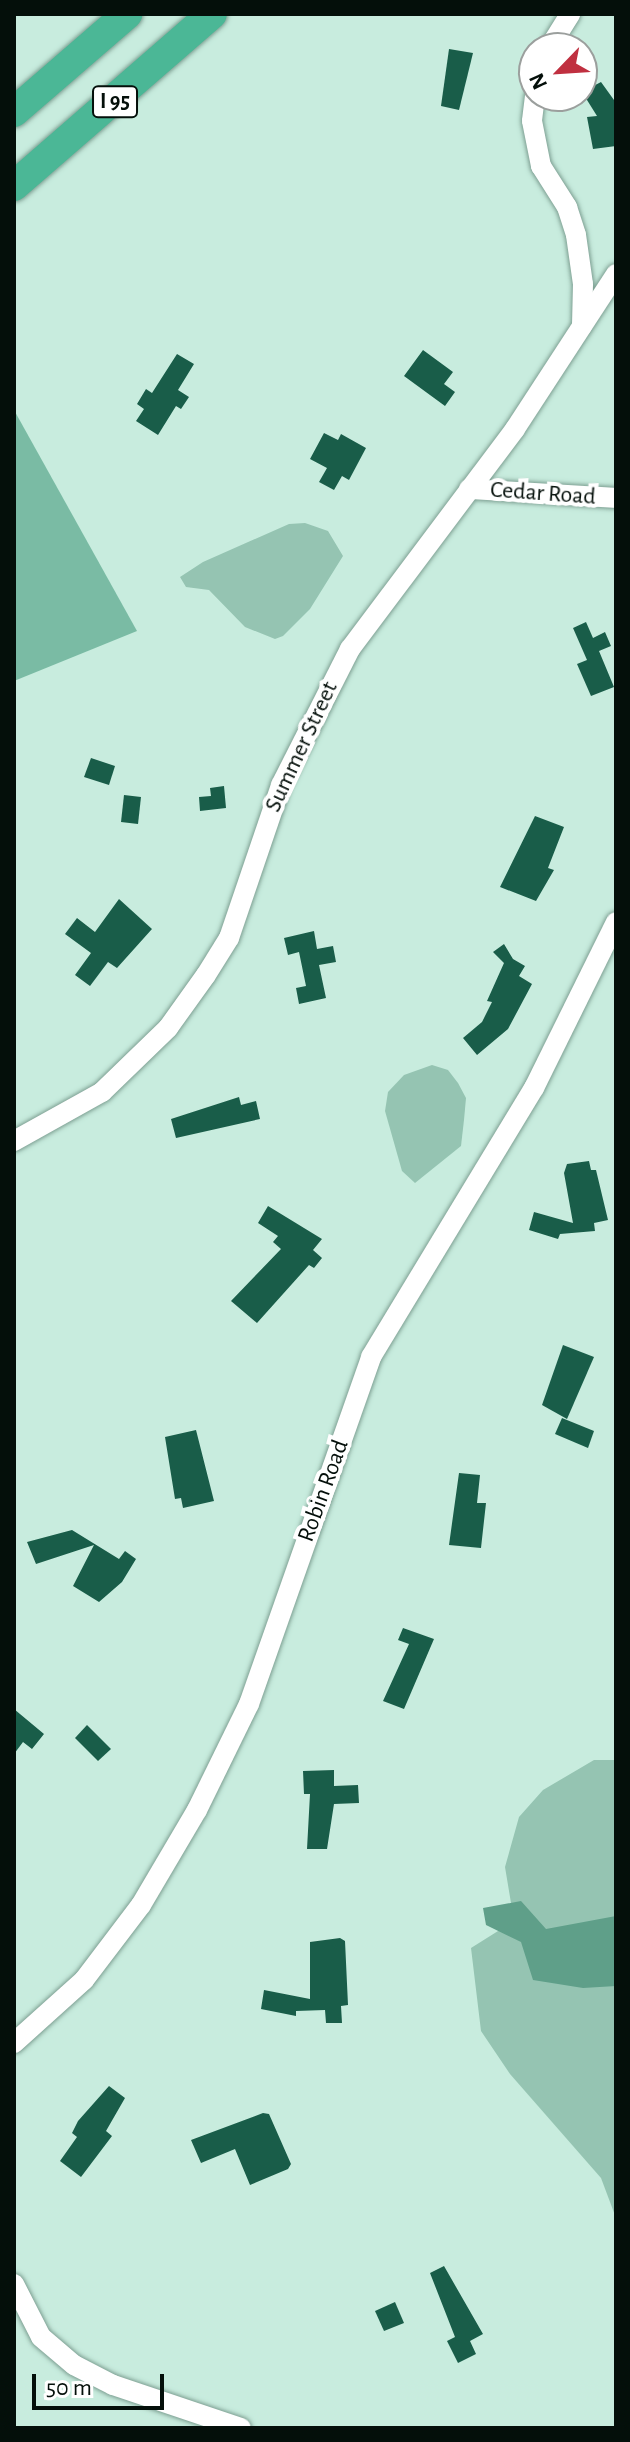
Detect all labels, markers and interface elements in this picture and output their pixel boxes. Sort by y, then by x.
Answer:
north arrow [518,32,598,112]
text: N [525,70,551,93]
road number: I 95 [91,84,139,120]
street label: Cedar Road [489,476,597,512]
street label: Summer Street [259,677,345,817]
street label: Robin Road [292,1436,356,1546]
scale bar [36,2358,168,2408]
text: 50 m [46,2376,92,2400]

